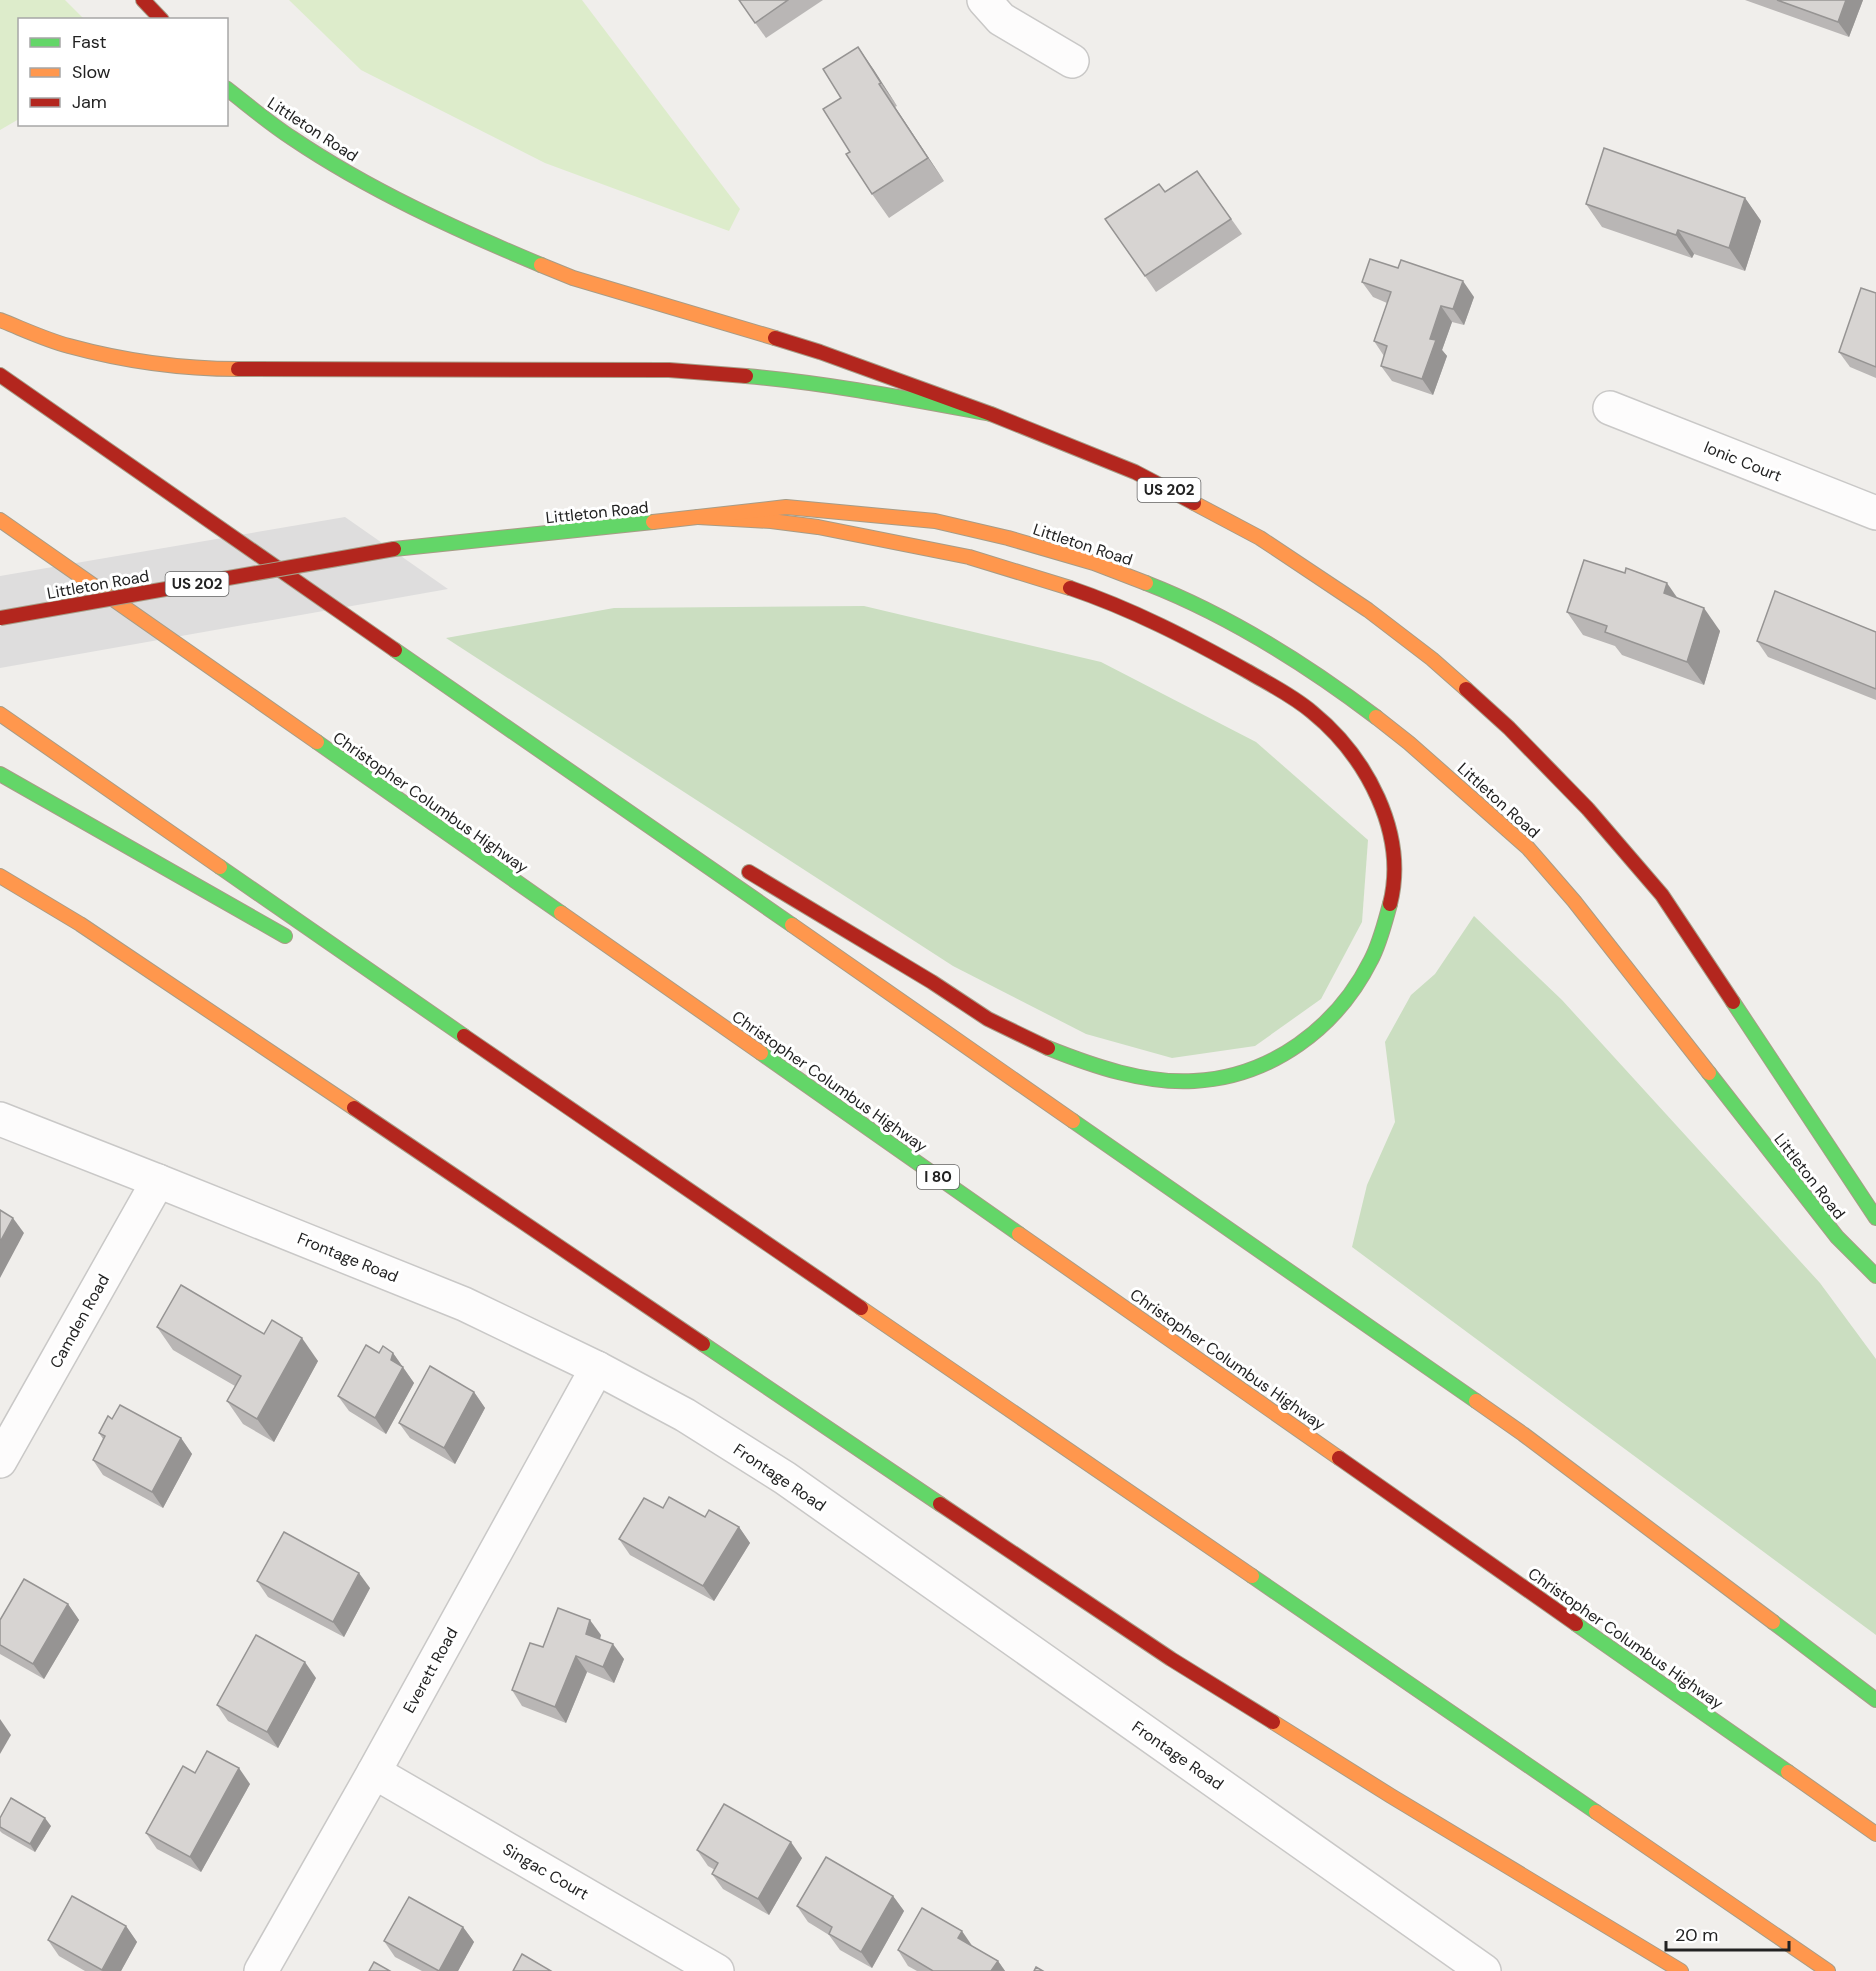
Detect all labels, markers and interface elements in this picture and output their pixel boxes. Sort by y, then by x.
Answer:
legend [18,18,228,126]
text: Fast [72,30,107,54]
text: Slow [72,60,111,84]
text: Jam [72,90,107,114]
street label: Littleton Road [264,92,362,166]
street label: Ionic Court [1701,436,1785,487]
road number: US 202 [1138,478,1200,502]
street label: Littleton Road [545,497,650,528]
street label: Littleton Road [1030,519,1135,570]
street label: Littleton Road [45,565,151,604]
road number: US 202 [166,572,228,596]
street label: Christopher Columbus Highway [329,727,533,878]
street label: Littleton Road [1453,758,1544,843]
street label: Christopher Columbus Highway [728,1006,932,1157]
street label: Littleton Road [1769,1129,1850,1224]
road number: I 80 [917,1165,959,1189]
street label: Frontage Road [294,1228,401,1287]
street label: Camden Road [45,1271,114,1372]
street label: Christopher Columbus Highway [1126,1284,1330,1435]
street label: Frontage Road [729,1439,830,1516]
street label: Christopher Columbus Highway [1524,1563,1728,1714]
street label: Everett Road [398,1624,463,1717]
street label: Frontage Road [1128,1716,1228,1795]
street label: Singac Court [499,1838,592,1904]
scale bar [1666,1914,1789,1952]
text: 20 m [1675,1923,1718,1947]

